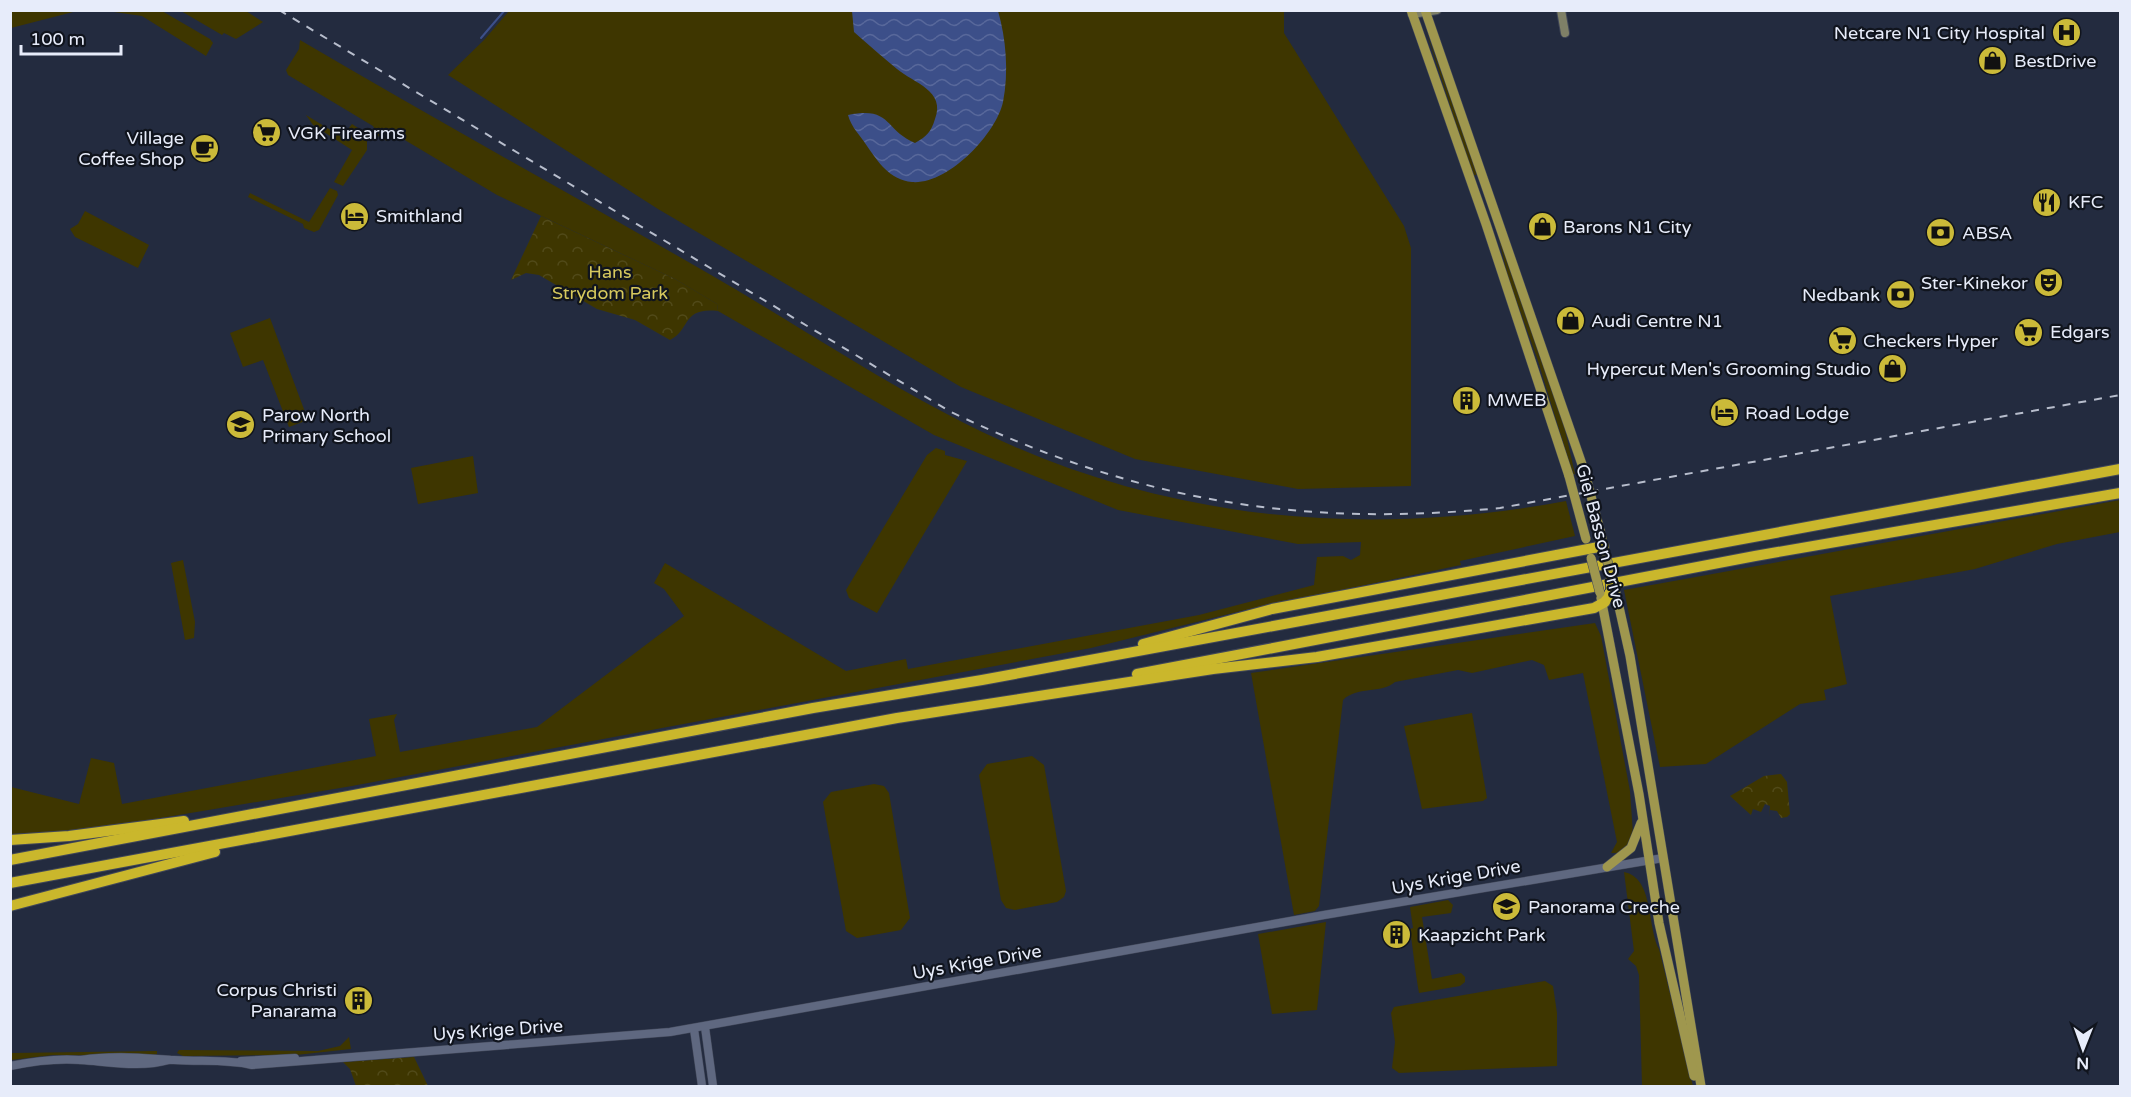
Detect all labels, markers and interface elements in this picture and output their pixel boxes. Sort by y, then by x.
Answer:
hospital icon: Netcare N1 City Hospital [2050,17,2082,49]
scale bar [21,18,122,56]
place label: Netcare N1 City Hospital [1834,22,2045,44]
text: 100 m [30,28,85,50]
shop icon: BestDrive [1977,45,2009,77]
place label: BestDrive [2014,50,2096,72]
supermarket icon: VGK Firearms [251,117,283,149]
place label: VGK Firearms [288,122,405,144]
place label: Village Coffee Shop [78,127,184,170]
cafe icon: Village Coffee Shop [189,132,221,164]
restaurant icon: KFC [2031,186,2063,218]
place label: KFC [2068,191,2103,213]
hotel icon: Smithland [339,200,371,232]
place label: Smithland [376,205,463,227]
shop icon: Barons N1 City [1526,211,1558,243]
place label: Barons N1 City [1563,216,1692,238]
bank icon: ABSA [1925,217,1957,249]
place label: ABSA [1962,222,2012,244]
park label: Hans Strydom Park [552,261,668,304]
theatre icon: Ster-Kinekor [2033,267,2065,299]
place label: Ster-Kinekor [1921,272,2028,294]
bank icon: Nedbank [1885,279,1917,311]
place label: Nedbank [1802,284,1880,306]
shop icon: Audi Centre N1 [1554,305,1586,337]
place label: Audi Centre N1 [1591,310,1723,332]
supermarket icon: Edgars [2013,316,2045,348]
place label: Edgars [2050,321,2110,343]
supermarket icon: Checkers Hyper [1826,325,1858,357]
place label: Checkers Hyper [1863,330,1998,352]
shop icon: Hypercut Men's Grooming Studio [1876,353,1908,385]
place label: Hypercut Men's Grooming Studio [1587,358,1871,380]
building icon: MWEB [1450,384,1482,416]
place label: MWEB [1487,389,1547,411]
hotel icon: Road Lodge [1708,397,1740,429]
place label: Road Lodge [1745,402,1849,424]
place label: Parow North Primary School [262,404,391,447]
school or university icon: Parow North Primary School [225,409,257,441]
street label: Giel Basson Drive [1571,462,1631,610]
street label: Uys Krige Drive [1390,855,1522,899]
school or university icon: Panorama Creche [1491,891,1523,923]
place label: Panorama Creche [1528,896,1680,918]
building icon: Kaapzicht Park [1381,919,1413,951]
place label: Kaapzicht Park [1418,924,1546,946]
street label: Uys Krige Drive [911,940,1043,984]
place label: Corpus Christi Panarama [217,979,337,1022]
building icon: Corpus Christi Panarama [342,984,374,1016]
street label: Uys Krige Drive [432,1014,564,1046]
north arrow [2053,1019,2113,1079]
text: N [2076,1053,2089,1073]

